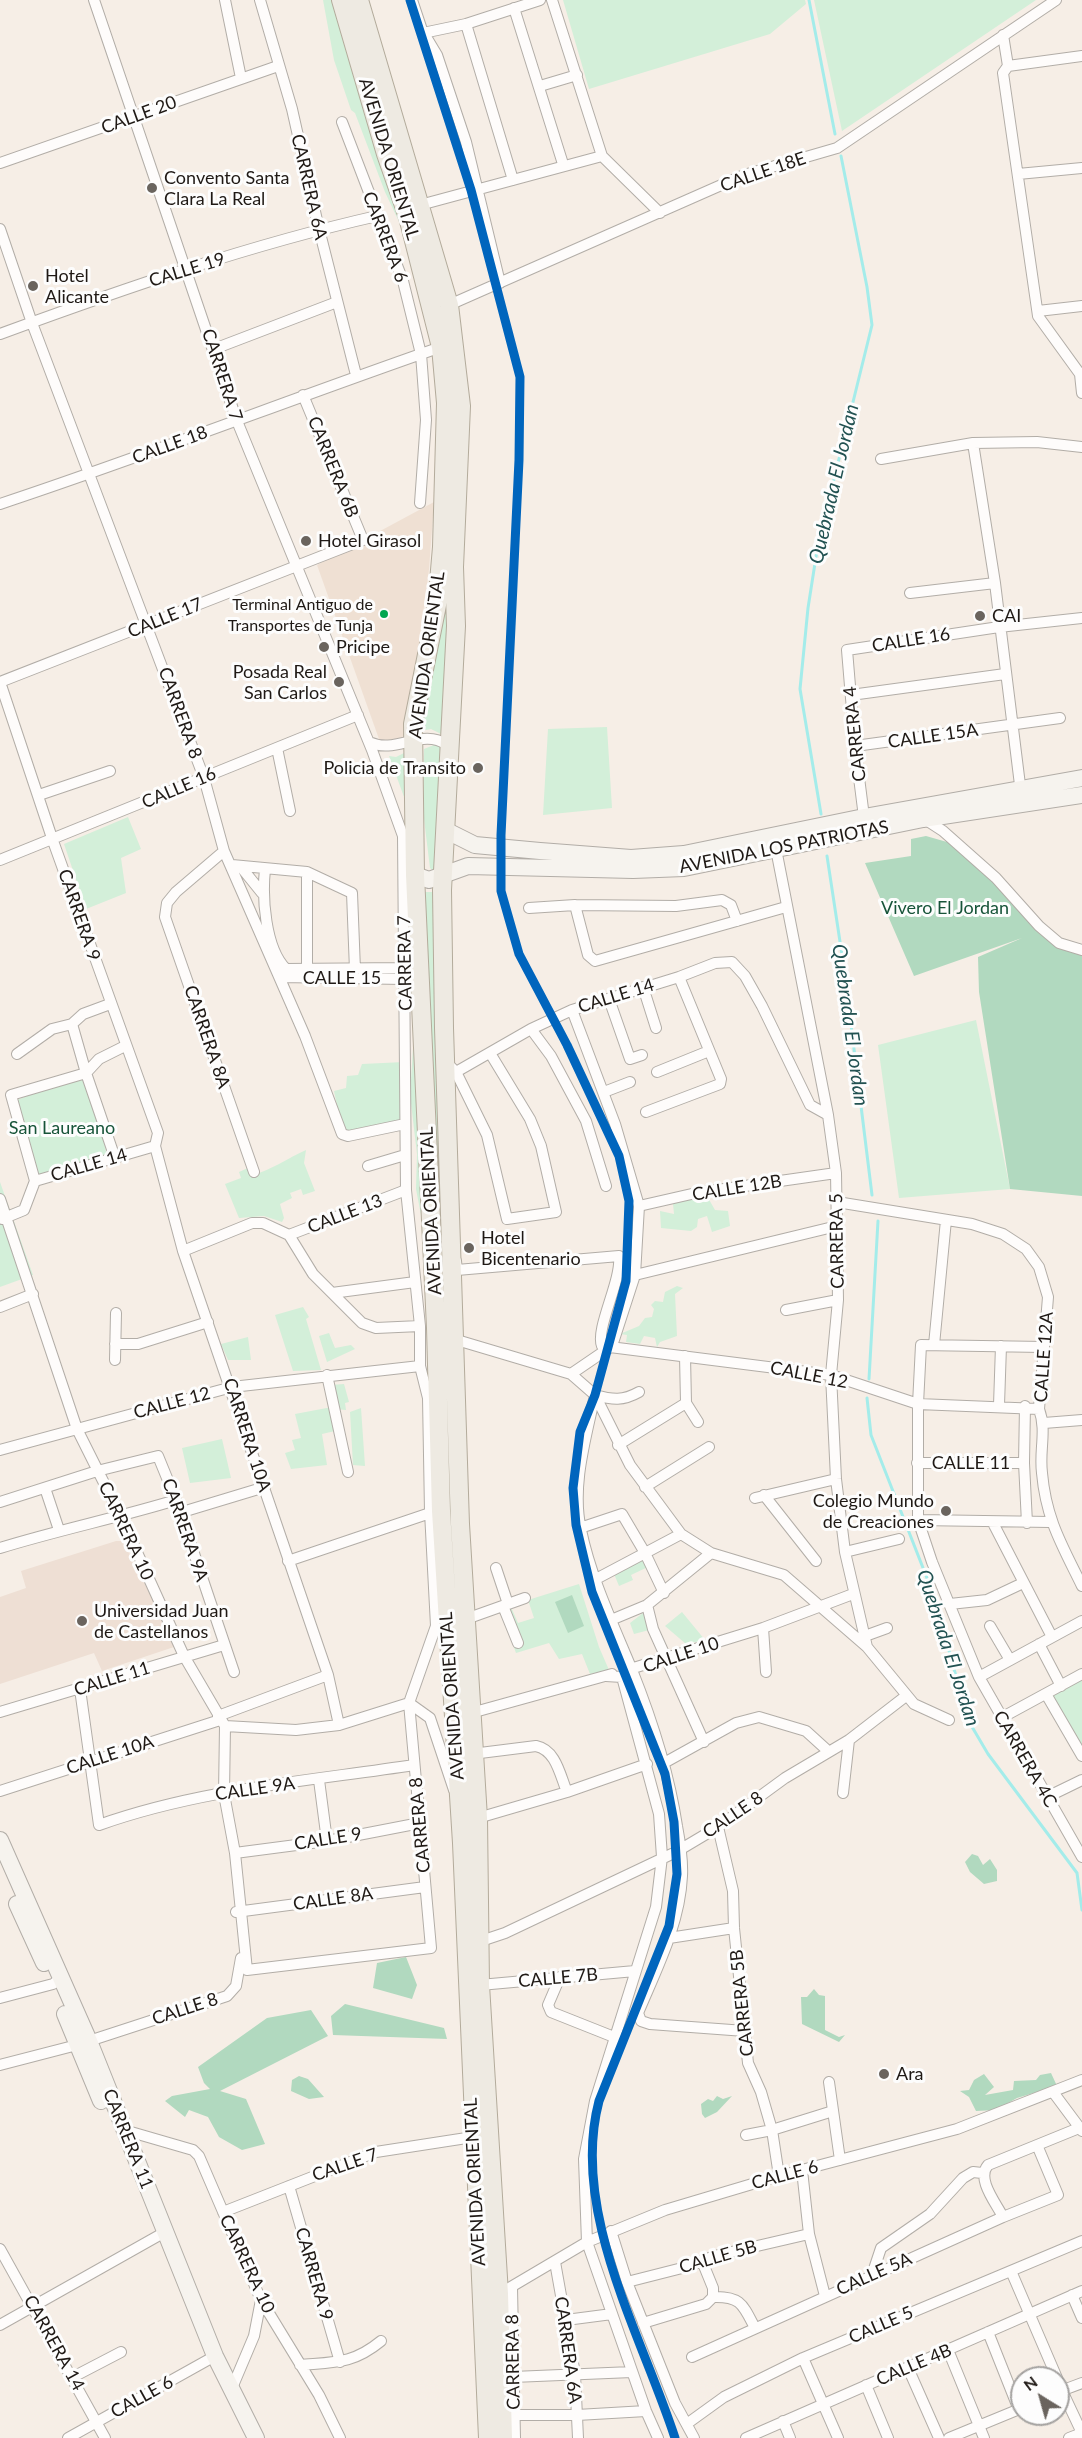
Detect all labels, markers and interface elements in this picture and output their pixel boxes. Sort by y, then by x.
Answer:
street label: AVENIDA ORIENTAL [354,75,424,243]
street label: CALLE 20 [98,91,180,139]
street label: CARRERA 6A [286,132,332,242]
street label: CALLE 18E [717,147,809,197]
place label: Convento Santa Clara La Real [164,167,289,210]
marker: Convento Santa Clara La Real [145,181,159,195]
street label: CARRERA 6 [358,188,412,286]
street label: CALLE 19 [146,248,228,292]
place label: Hotel Alicante [45,265,109,308]
marker: Hotel Alicante [26,279,40,293]
street label: CARRERA 7 [197,326,247,424]
water label: Quebrada El Jordan [804,402,864,566]
street label: CARRERA 6B [303,413,363,521]
street label: CALLE 18 [129,421,211,469]
place label: Hotel Girasol [318,530,421,552]
marker: Hotel Girasol [299,534,313,548]
street label: AVENIDA ORIENTAL [405,570,449,740]
street label: CALLE 17 [125,593,205,643]
place label: Terminal Antiguo de Transportes de Tunja [228,595,373,633]
place label: CAI [992,605,1021,627]
marker: Terminal Antiguo de Transportes de Tunja [378,608,390,620]
marker: CAI [973,609,987,623]
street label: CALLE 16 [871,623,951,657]
place label: Pricipe [336,636,390,658]
marker: Pricipe [317,640,331,654]
place label: Posada Real San Carlos [233,661,327,704]
street label: CARRERA 8 [153,664,207,762]
marker: Posada Real San Carlos [332,675,346,689]
street label: CARRERA 4 [839,685,871,783]
street label: CALLE 15A [887,719,979,753]
place label: Policia de Transito [323,757,466,779]
marker: Policia de Transito [471,761,485,775]
street label: CALLE 16 [139,763,219,813]
street label: AVENIDA LOS PATRIOTAS [677,816,891,878]
street label: CARRERA 9 [53,866,105,964]
park label: Vivero El Jordan [881,897,1009,919]
street label: CARRERA 7 [393,915,417,1011]
water label: Quebrada El Jordan [827,942,873,1108]
street label: CALLE 15 [303,967,381,989]
street label: CALLE 14 [575,974,657,1018]
street label: CARRERA 8A [179,982,235,1092]
park label: San Laureano [9,1117,115,1139]
street label: AVENIDA ORIENTAL [416,1126,446,1296]
street label: CALLE 14 [48,1144,130,1186]
street label: CALLE 12B [691,1170,783,1206]
street label: CALLE 13 [304,1190,386,1238]
street label: CARRERA 5 [825,1193,849,1289]
place label: Hotel Bicentenario [481,1227,581,1270]
marker: Hotel Bicentenario [462,1241,476,1255]
street label: CALLE 12A [1030,1311,1058,1403]
street label: CALLE 12 [768,1357,850,1393]
street label: CARRERA 10A [218,1375,276,1495]
street label: CALLE 12 [131,1382,213,1424]
street label: CALLE 11 [932,1452,1010,1474]
street label: CARRERA 9A [157,1475,213,1585]
street label: CARRERA 10 [94,1478,158,1584]
place label: Colegio Mundo de Creaciones [813,1490,934,1532]
marker: Colegio Mundo de Creaciones [939,1504,953,1518]
water label: Quebrada El Jordan [911,1567,985,1729]
place label: Universidad Juan de Castellanos [94,1600,229,1642]
street label: AVENIDA ORIENTAL [435,1611,469,1781]
marker: Universidad Juan de Castellanos [75,1614,89,1628]
street label: CALLE 10 [640,1633,722,1677]
street label: CALLE 11 [71,1657,153,1701]
street label: CARRERA 4C [989,1707,1061,1811]
street label: CALLE 10A [64,1731,156,1779]
street label: CALLE 9A [214,1773,296,1805]
street label: CARRERA 8 [405,1776,435,1874]
street label: CALLE 8 [699,1787,767,1843]
street label: CALLE 9 [293,1823,363,1855]
street label: CALLE 8A [292,1883,374,1915]
street label: CARRERA 5B [726,1949,758,2057]
street label: CALLE 7B [517,1964,599,1992]
street label: CALLE 8 [149,1988,221,2030]
place label: Ara [896,2063,924,2085]
marker: Ara [877,2067,891,2081]
street label: CARRERA 11 [98,2086,158,2192]
street label: AVENIDA ORIENTAL [460,2097,490,2267]
street label: CALLE 7 [309,2144,381,2186]
street label: CALLE 6 [749,2156,821,2194]
street label: CARRERA 10 [215,2211,279,2317]
street label: CARRERA 9 [290,2225,338,2323]
street label: CALLE 5B [677,2236,759,2278]
street label: CALLE 5A [833,2248,915,2300]
street label: CARRERA 14 [19,2291,89,2395]
street label: CARRERA 6A [550,2295,586,2405]
street label: CALLE 5 [845,2302,917,2348]
street label: CARRERA 8 [501,2314,525,2410]
street label: CALLE 4B [873,2339,955,2391]
north arrow [1010,2366,1070,2426]
street label: CALLE 6 [107,2371,177,2423]
text: N [1019,2372,1041,2394]

